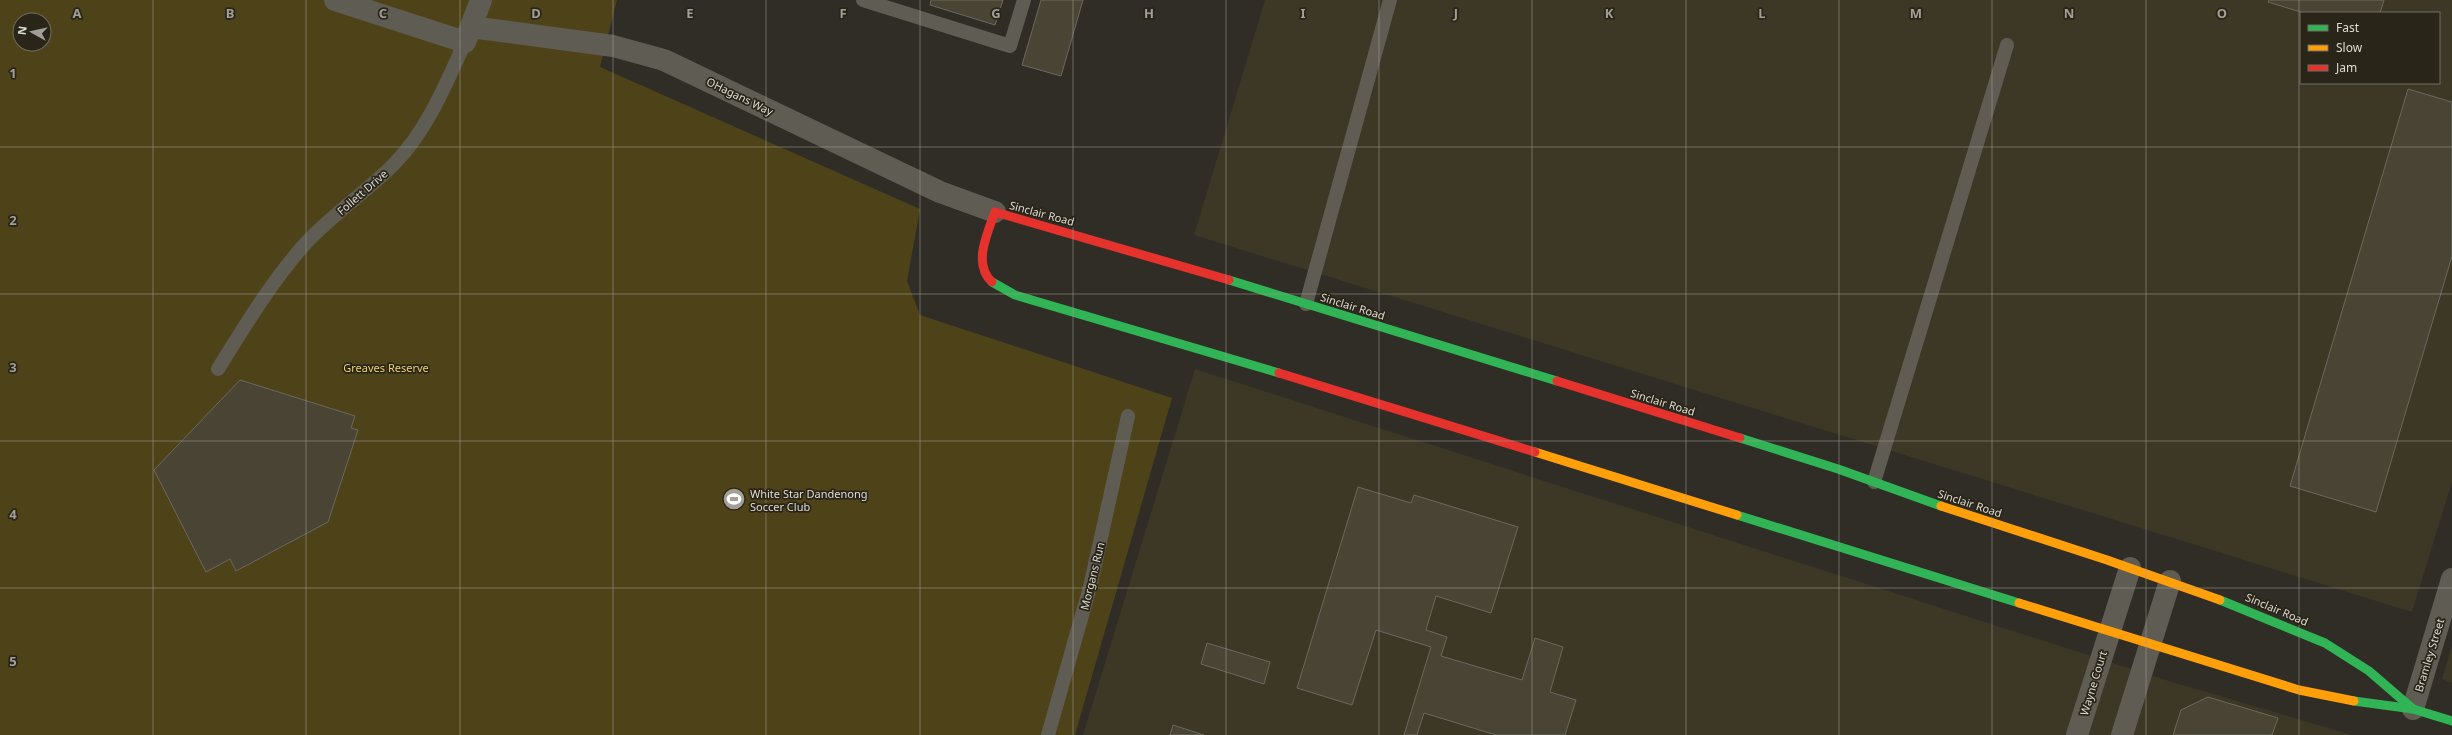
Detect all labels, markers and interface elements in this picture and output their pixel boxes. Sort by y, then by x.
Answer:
text: A [73,4,82,22]
text: B [226,4,234,22]
text: C [379,4,387,22]
text: D [531,4,541,22]
text: E [686,4,694,22]
text: F [839,4,847,22]
text: G [991,4,1001,22]
text: H [1144,4,1154,22]
text: I [1300,4,1306,22]
text: J [1453,4,1458,22]
text: K [1605,4,1614,22]
text: L [1758,4,1766,22]
text: M [1910,4,1922,22]
text: N [2064,4,2074,22]
text: O [2217,4,2227,22]
north arrow [12,12,52,52]
legend [2300,12,2440,84]
text: Fast [2336,19,2360,36]
text: N [14,25,30,36]
text: Slow [2336,39,2363,56]
text: Jam [2335,59,2357,76]
text: 1 [9,64,17,82]
street label: OHagans Way [704,73,776,119]
street label: Follett Drive [334,166,390,218]
street label: Sinclair Road [1008,197,1076,229]
text: 2 [9,211,17,229]
street label: Sinclair Road [1319,289,1387,323]
text: 3 [9,358,17,376]
park label: Greaves Reserve [343,360,429,375]
street label: Sinclair Road [1629,385,1697,419]
sports icon: White Star Dandenong Soccer Club [721,486,747,512]
place label: White Star Dandenong Soccer Club [750,486,867,514]
street label: Sinclair Road [1936,486,2004,520]
text: 4 [9,505,17,523]
street label: Morgans Run [1076,541,1108,611]
street label: Sinclair Road [2243,589,2311,629]
street label: Bramley Street [2411,616,2447,694]
street label: Wayne Court [2076,649,2110,717]
text: 5 [9,652,17,670]

